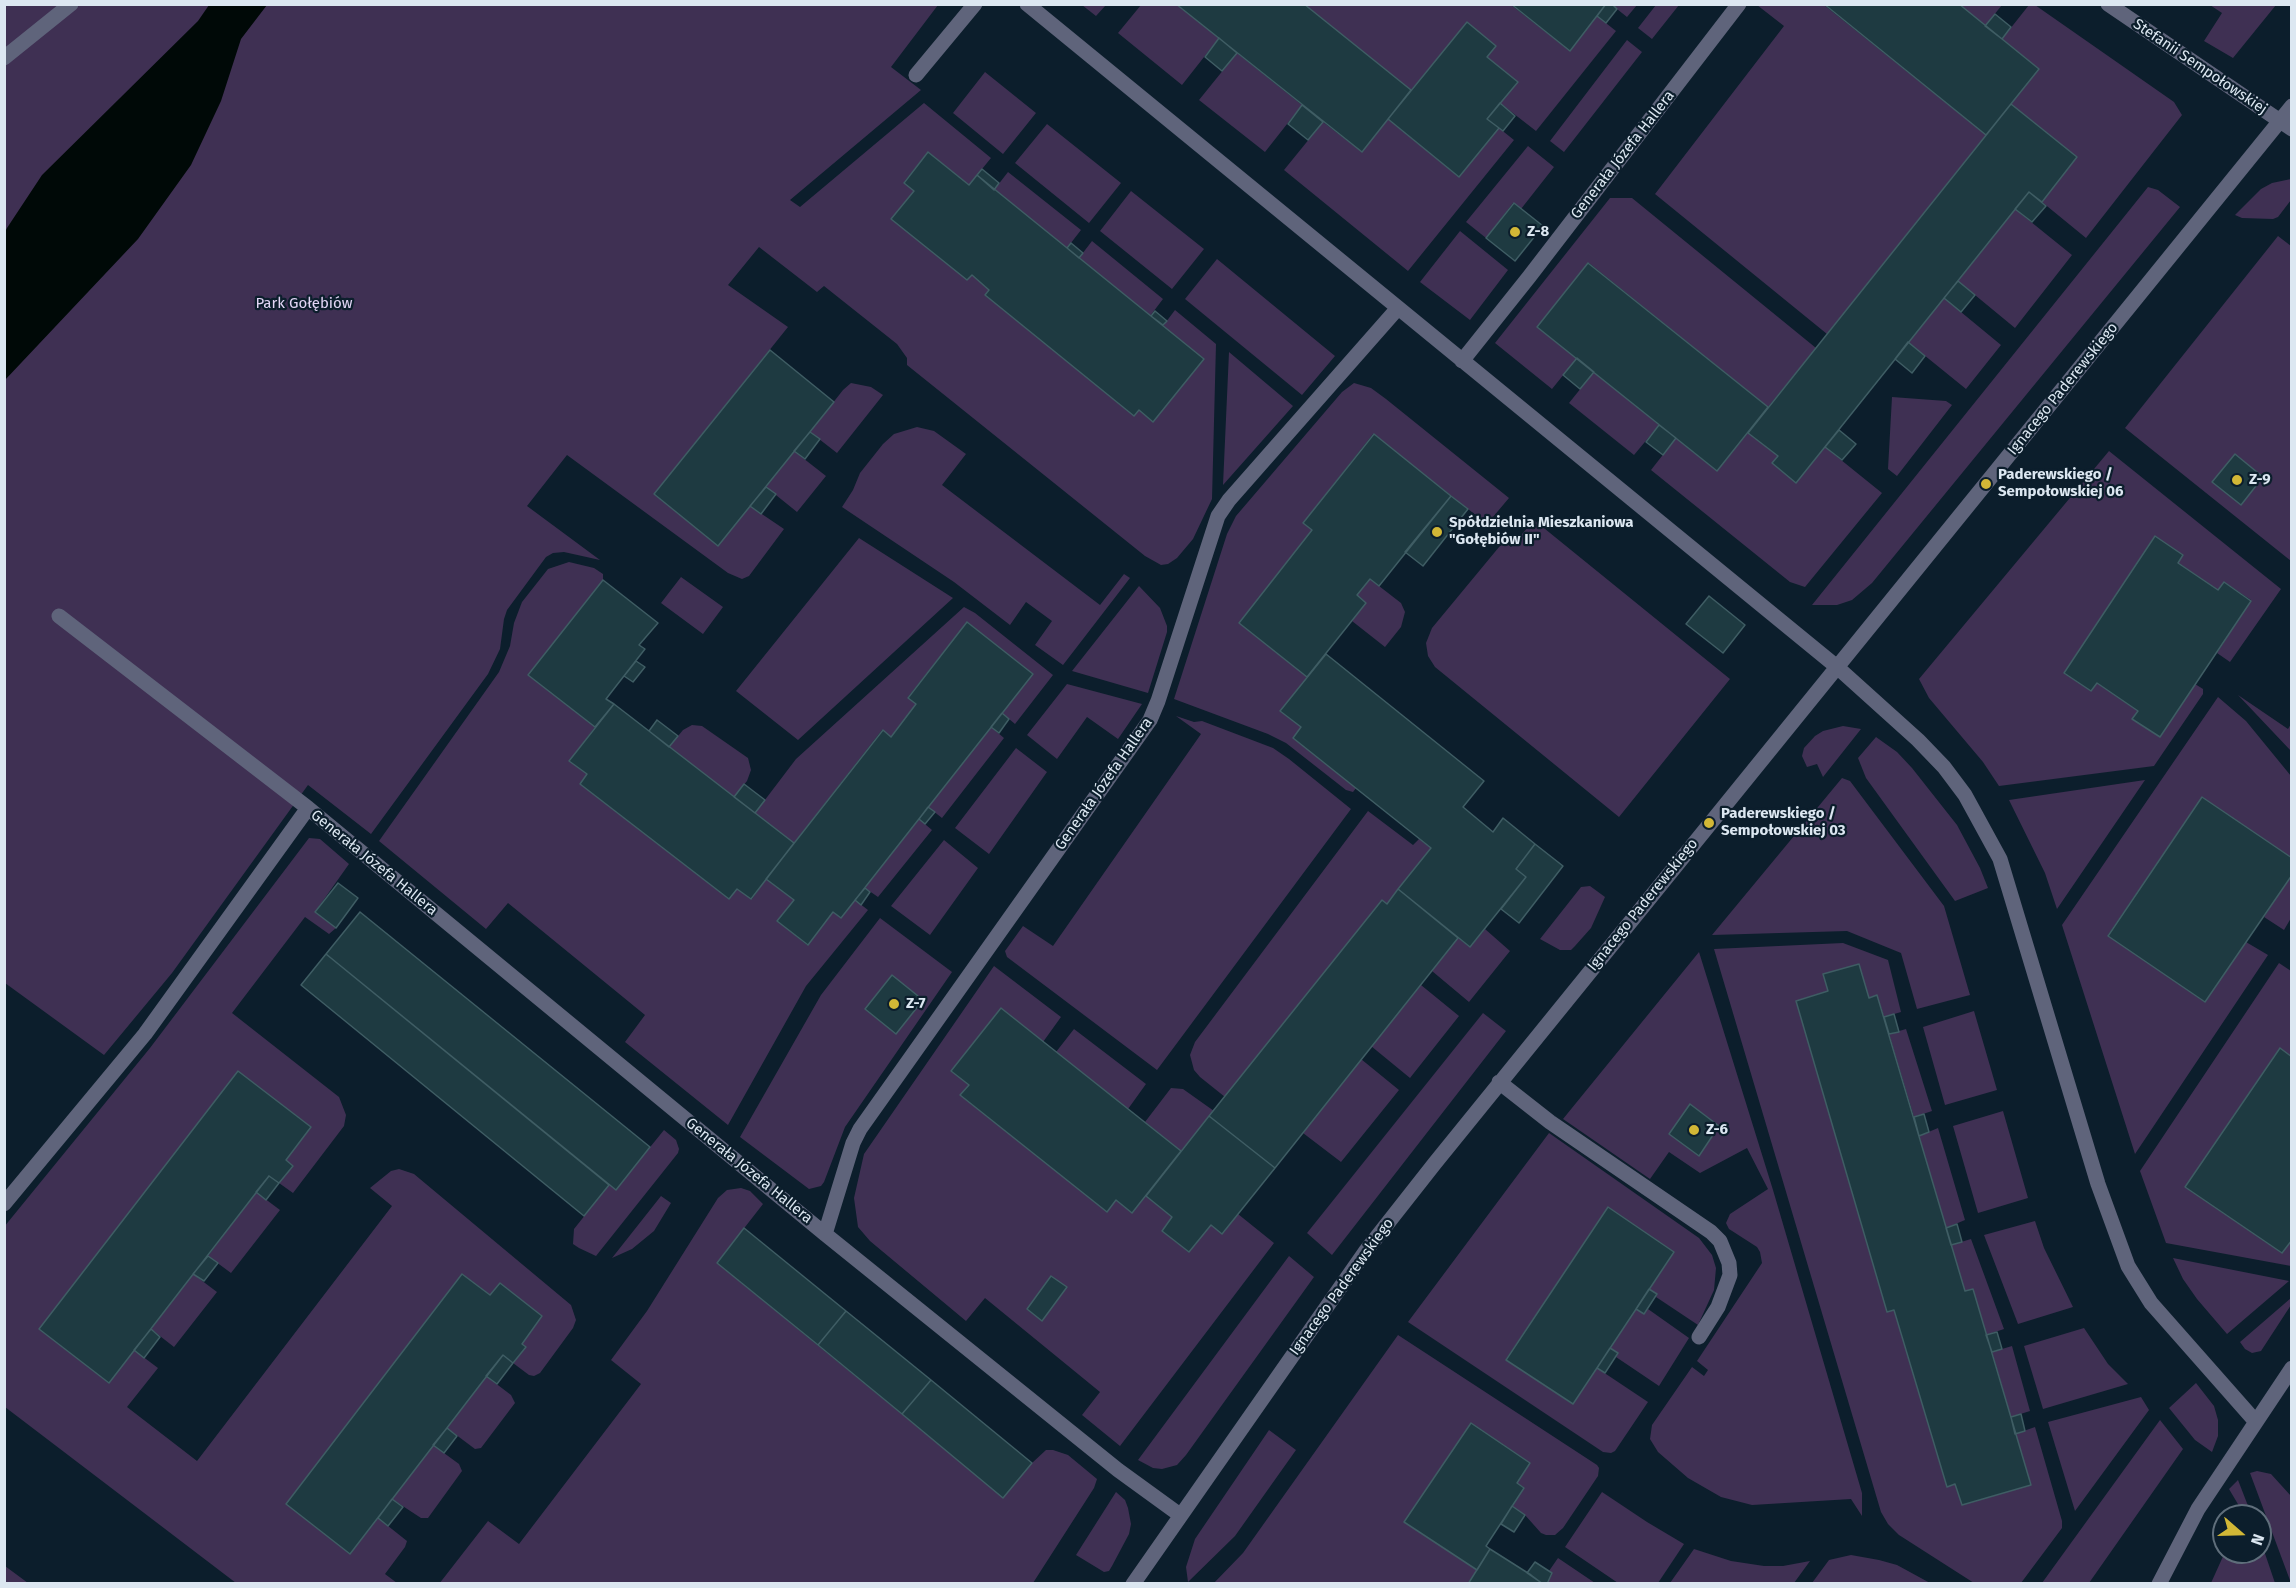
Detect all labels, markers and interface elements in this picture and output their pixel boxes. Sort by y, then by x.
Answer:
street label: Stefanii Sempołowskiej [2130,15,2270,119]
street label: Generała Józefa Hallera [1567,87,1679,223]
place label: Z-8 [1527,223,1549,241]
marker: Z-8 [1508,225,1522,239]
park label: Park Gołębiów [255,295,353,313]
street label: Ignacego Paderewskiego [2004,319,2122,459]
place label: Paderewskiego / Sempołowskiej 06 [1998,466,2123,501]
place label: Z-9 [2249,471,2271,489]
marker: Z-9 [2230,473,2244,487]
marker: Paderewskiego / Sempołowskiej 06 [1979,477,1993,491]
place label: Spółdzielnia Mieszkaniowa "Gołębiów II" [1449,514,1634,549]
marker: Spółdzielnia Mieszkaniowa "Gołębiów II" [1430,525,1444,539]
street label: Generała Józefa Hallera [1051,714,1157,854]
place label: Paderewskiego / Sempołowskiej 03 [1721,805,1846,840]
street label: Generała Józefa Hallera [307,806,441,920]
marker: Paderewskiego / Sempołowskiej 03 [1702,816,1716,830]
street label: Ignacego Paderewskiego [1584,835,1702,975]
place label: Z-7 [906,995,926,1013]
marker: Z-7 [887,997,901,1011]
street label: Generała Józefa Hallera [682,1114,816,1228]
place label: Z-6 [1706,1121,1728,1139]
marker: Z-6 [1687,1123,1701,1137]
street label: Ignacego Paderewskiego [1286,1215,1398,1359]
north arrow [2212,1504,2272,1564]
text: N [2247,1531,2268,1548]

